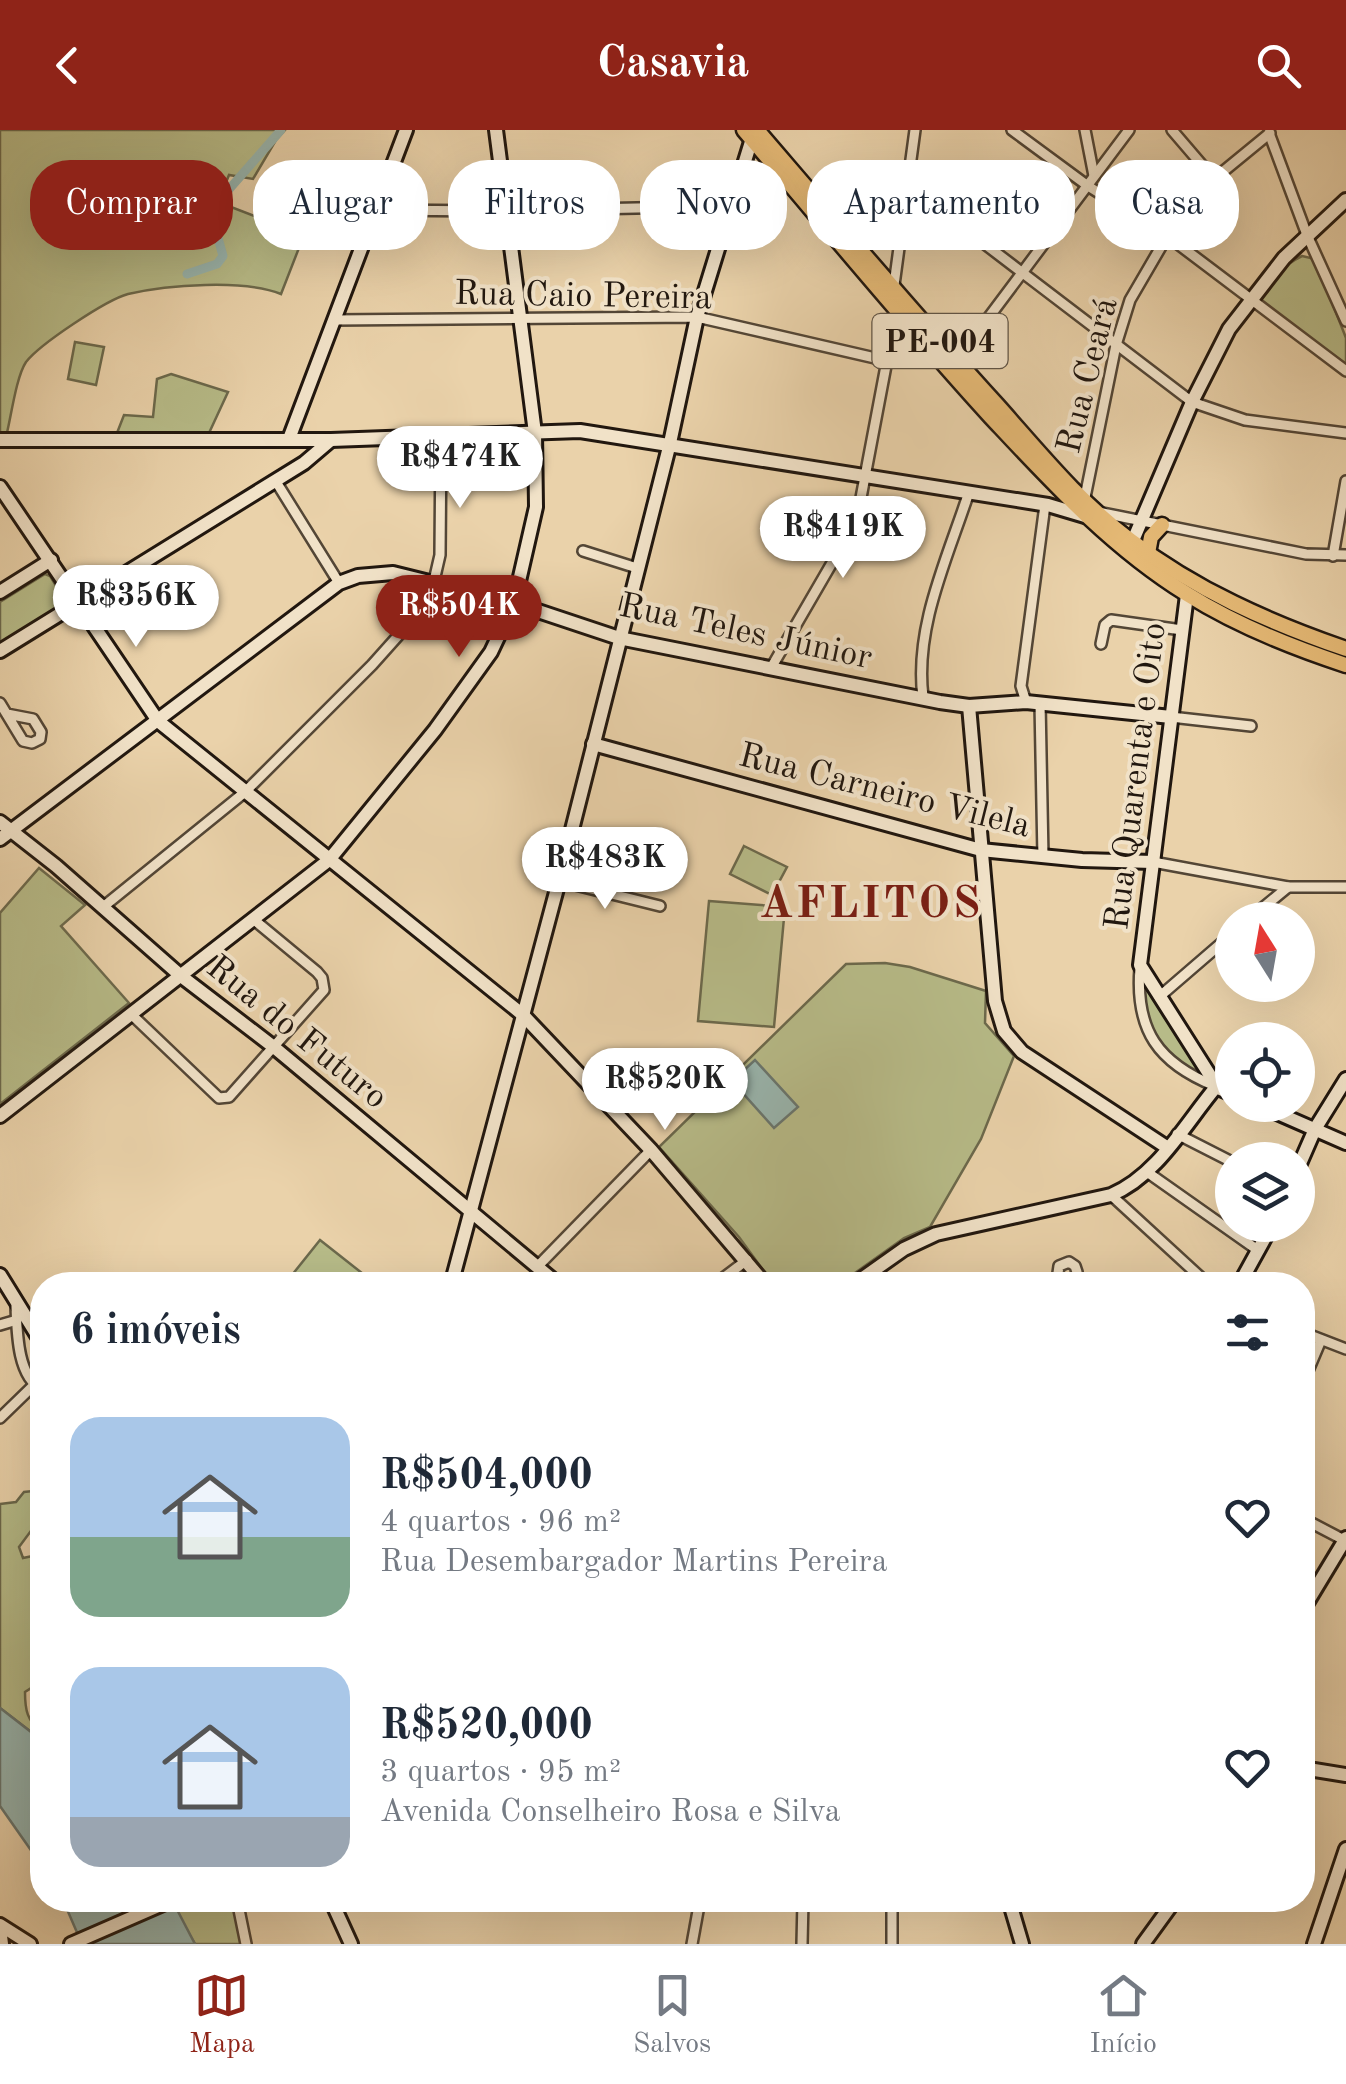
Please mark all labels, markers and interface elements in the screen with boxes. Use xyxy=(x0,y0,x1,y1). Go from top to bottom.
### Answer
icon: back xyxy=(40,38,95,93)
icon: search xyxy=(1251,38,1306,93)
text: Casavia xyxy=(597,42,749,87)
chip: Comprar xyxy=(30,160,233,250)
chip: Alugar xyxy=(253,160,428,250)
chip: Filtros xyxy=(448,160,620,250)
chip: Novo xyxy=(640,160,787,250)
chip: Apartamento xyxy=(807,160,1075,250)
chip: Casa xyxy=(1095,160,1239,250)
street label: Rua Caio Pereira xyxy=(454,277,712,316)
street label: Rua Ceará xyxy=(1052,294,1125,457)
road number: PE-004 xyxy=(872,314,1008,368)
pin: R$474K xyxy=(379,426,541,511)
text: R$474K xyxy=(399,442,521,474)
pin: R$419K xyxy=(762,496,924,581)
text: R$419K xyxy=(782,512,904,544)
pin: R$356K xyxy=(55,565,217,650)
pin: R$504K xyxy=(378,575,540,660)
text: R$356K xyxy=(75,581,197,613)
street label: Rua Teles Júnior xyxy=(616,589,875,676)
text: R$504K xyxy=(398,591,520,623)
street label: Rua Quarenta e Oito xyxy=(1100,621,1173,932)
street label: Rua Carneiro Vilela xyxy=(735,738,1034,845)
pin: R$483K xyxy=(524,827,686,912)
text: R$483K xyxy=(544,843,666,875)
district label: AFLITOS xyxy=(759,883,983,928)
north arrow xyxy=(1215,902,1315,1002)
map controls xyxy=(1215,902,1315,1242)
street label: Rua do Futuro xyxy=(199,950,393,1116)
button: locate xyxy=(1215,1022,1315,1122)
pin: R$520K xyxy=(584,1048,746,1133)
text: R$520K xyxy=(604,1064,726,1096)
button: layers xyxy=(1215,1142,1315,1242)
icon: filters xyxy=(1220,1305,1275,1360)
text: 6 imóveis xyxy=(70,1311,241,1353)
text: R$504,000 xyxy=(380,1456,593,1498)
icon: home xyxy=(150,1457,270,1577)
icon: heart xyxy=(1220,1490,1275,1545)
text: 4 quartos · 96 m² xyxy=(380,1507,621,1539)
text: Rua Desembargador Martins Pereira xyxy=(380,1547,887,1579)
text: R$520,000 xyxy=(380,1706,593,1748)
icon: home xyxy=(150,1707,270,1827)
icon: heart xyxy=(1220,1740,1275,1795)
text: 3 quartos · 95 m² xyxy=(380,1757,621,1789)
text: Avenida Conselheiro Rosa e Silva xyxy=(380,1797,840,1829)
tab: Mapa xyxy=(189,1968,255,2063)
tab: Salvos xyxy=(633,1968,711,2063)
tab: Início xyxy=(1089,1968,1157,2063)

